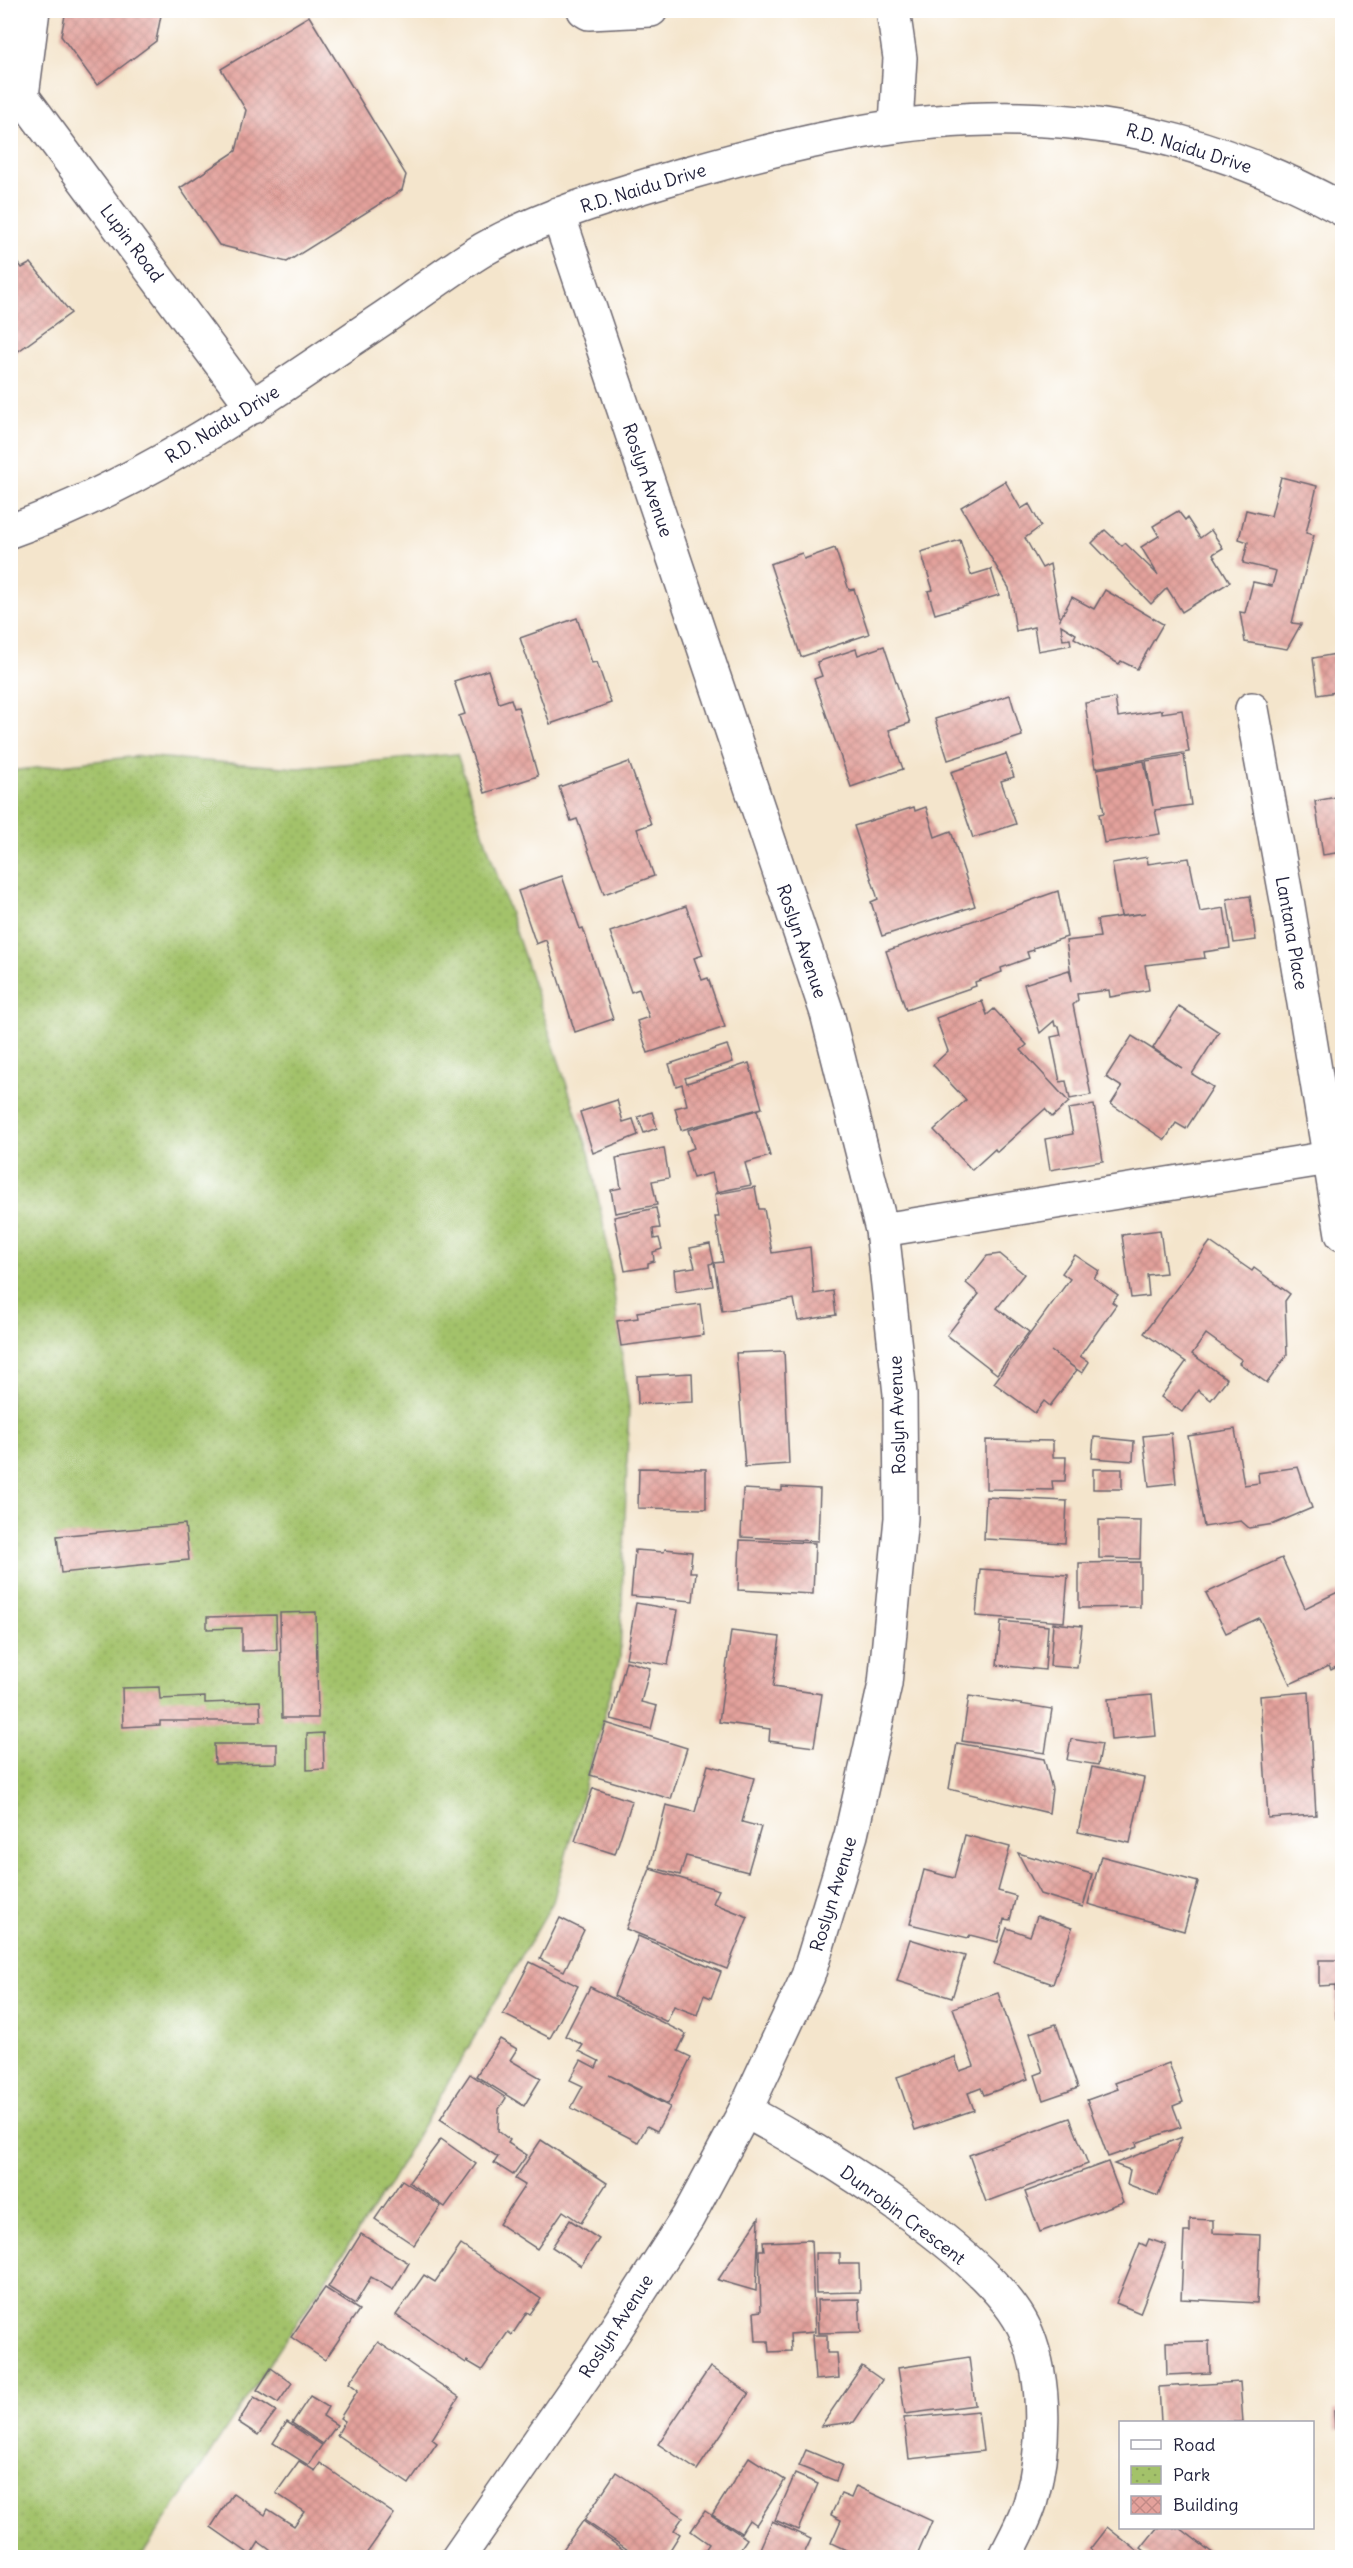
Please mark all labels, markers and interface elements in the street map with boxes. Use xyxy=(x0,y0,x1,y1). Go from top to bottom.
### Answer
street label: R.D. Naidu Drive xyxy=(1123,118,1255,178)
street label: R.D. Naidu Drive xyxy=(577,158,709,218)
street label: Lupin Road xyxy=(95,200,169,287)
street label: R.D. Naidu Drive xyxy=(161,380,283,468)
street label: Roslyn Avenue xyxy=(618,420,678,540)
street label: Lantana Place xyxy=(1271,874,1313,992)
street label: Roslyn Avenue xyxy=(772,881,832,1001)
street label: Roslyn Avenue xyxy=(883,1355,911,1475)
street label: Roslyn Avenue xyxy=(805,1834,861,1954)
street label: Dunrobin Crescent xyxy=(836,2160,970,2270)
street label: Roslyn Avenue xyxy=(574,2270,658,2382)
legend xyxy=(1119,2421,1314,2529)
text: Road xyxy=(1173,2433,1216,2456)
text: Park xyxy=(1173,2463,1210,2486)
text: Building xyxy=(1173,2493,1238,2516)

